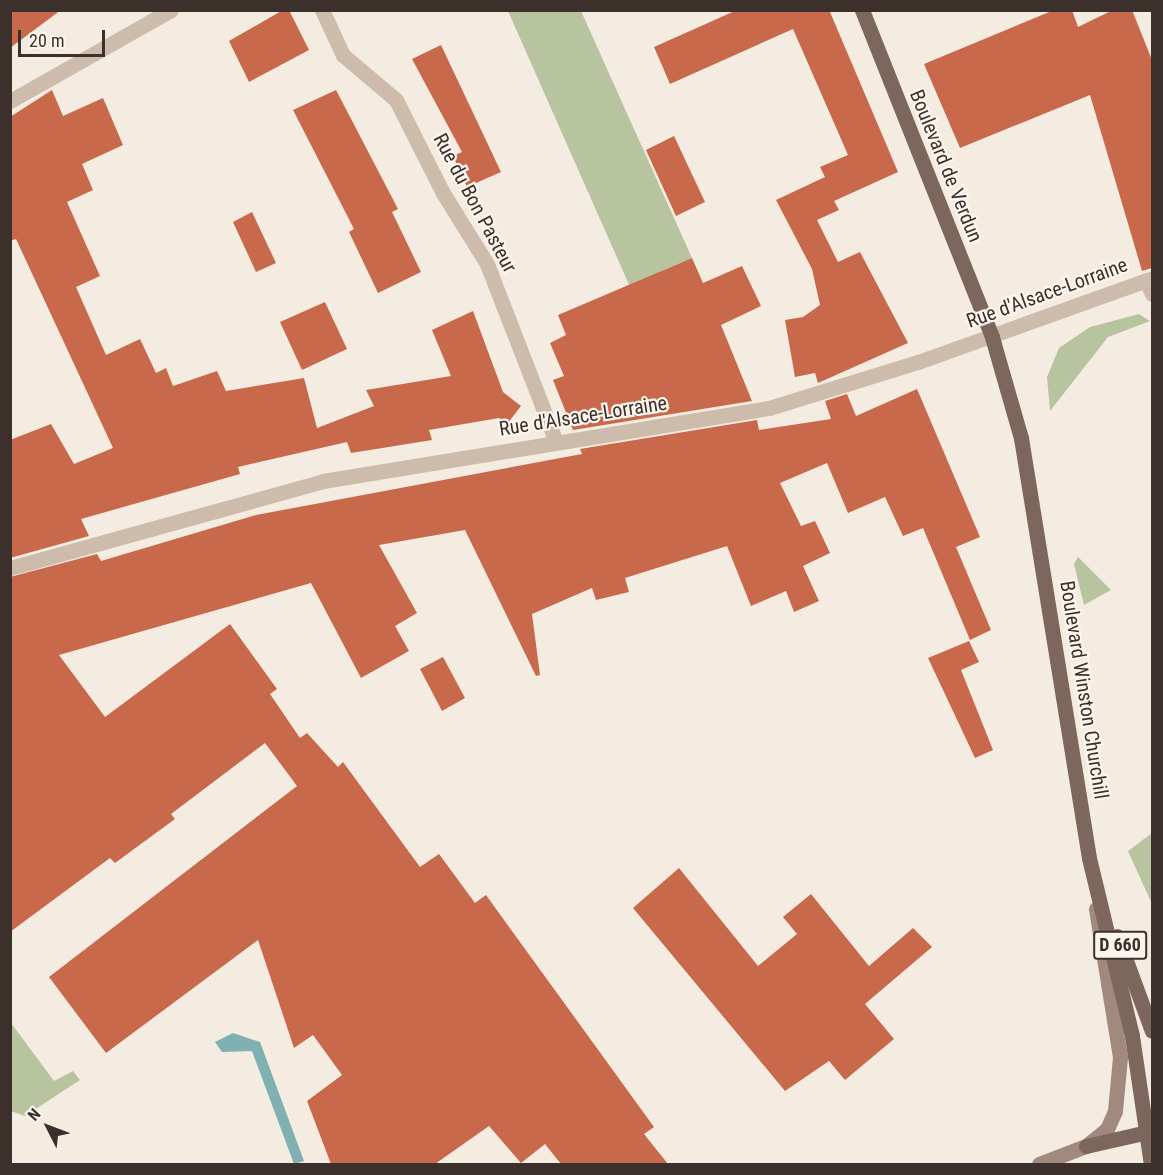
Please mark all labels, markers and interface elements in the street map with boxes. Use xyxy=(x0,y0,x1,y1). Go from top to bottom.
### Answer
scale bar xyxy=(21,18,108,56)
text: 20 m xyxy=(29,30,64,51)
street label: Boulevard de Verdun xyxy=(905,86,987,246)
street label: Rue du Bon Pasteur xyxy=(428,129,522,277)
street label: Rue d'Alsace-Lorraine xyxy=(963,253,1131,333)
street label: Rue d'Alsace-Lorraine xyxy=(497,391,669,441)
street label: Boulevard Winston Churchill xyxy=(1055,579,1113,801)
road number: D 660 xyxy=(1093,930,1147,960)
north arrow xyxy=(18,1097,78,1157)
text: N xyxy=(24,1105,45,1125)

